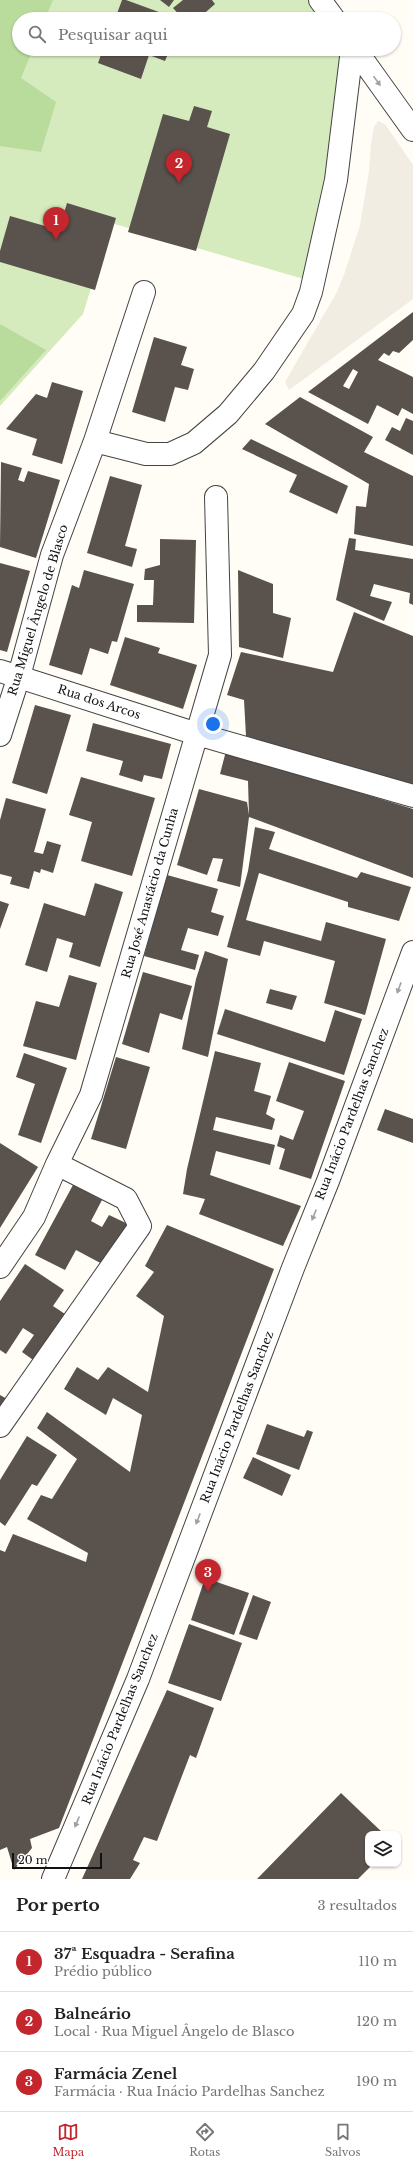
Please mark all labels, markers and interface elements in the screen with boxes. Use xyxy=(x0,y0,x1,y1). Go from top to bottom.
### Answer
search box xyxy=(12,12,401,56)
icon: search xyxy=(26,23,48,45)
text: Pesquisar aqui xyxy=(58,25,168,44)
one-way arrow xyxy=(373,75,382,86)
pin: 2 xyxy=(166,150,192,183)
pin: 1 xyxy=(43,207,69,240)
street label: Rua Miguel Ângelo de Blasco xyxy=(3,522,71,697)
street label: Rua dos Arcos xyxy=(56,681,143,722)
your location xyxy=(203,714,223,734)
street label: Rua José Anastácio da Cunha xyxy=(118,806,181,980)
one-way arrow xyxy=(396,983,402,995)
street label: Rua Inácio Pardelhas Sanchez xyxy=(312,1025,391,1202)
one-way arrow xyxy=(311,1209,317,1221)
street label: Rua Inácio Pardelhas Sanchez xyxy=(197,1328,276,1505)
one-way arrow xyxy=(195,1514,201,1526)
pin: 3 xyxy=(195,1559,221,1592)
street label: Rua Inácio Pardelhas Sanchez xyxy=(78,1631,161,1807)
one-way arrow xyxy=(74,1816,80,1828)
map controls xyxy=(365,1831,401,1867)
button: layers xyxy=(365,1831,401,1867)
scale bar xyxy=(12,1851,102,1870)
text: 20 m xyxy=(18,1853,48,1867)
text: Por perto xyxy=(16,1895,100,1916)
text: 3 resultados xyxy=(318,1897,397,1914)
text: 37ª Esquadra - Serafina xyxy=(54,1944,235,1963)
text: 1 xyxy=(26,1953,32,1970)
text: 110 m xyxy=(358,1953,397,1970)
text: Prédio público xyxy=(54,1963,152,1980)
text: Balneário xyxy=(54,2004,131,2023)
text: 2 xyxy=(25,2013,33,2030)
text: 120 m xyxy=(356,2013,397,2030)
text: Local · Rua Miguel Ângelo de Blasco xyxy=(54,2023,295,2040)
text: Farmácia Zenel xyxy=(54,2064,177,2083)
text: 3 xyxy=(25,2073,33,2090)
text: 190 m xyxy=(356,2073,397,2090)
text: Farmácia · Rua Inácio Pardelhas Sanchez xyxy=(54,2083,325,2100)
tab: Mapa xyxy=(52,2121,84,2159)
tab: Rotas xyxy=(189,2121,220,2159)
tab: Salvos xyxy=(325,2121,360,2159)

